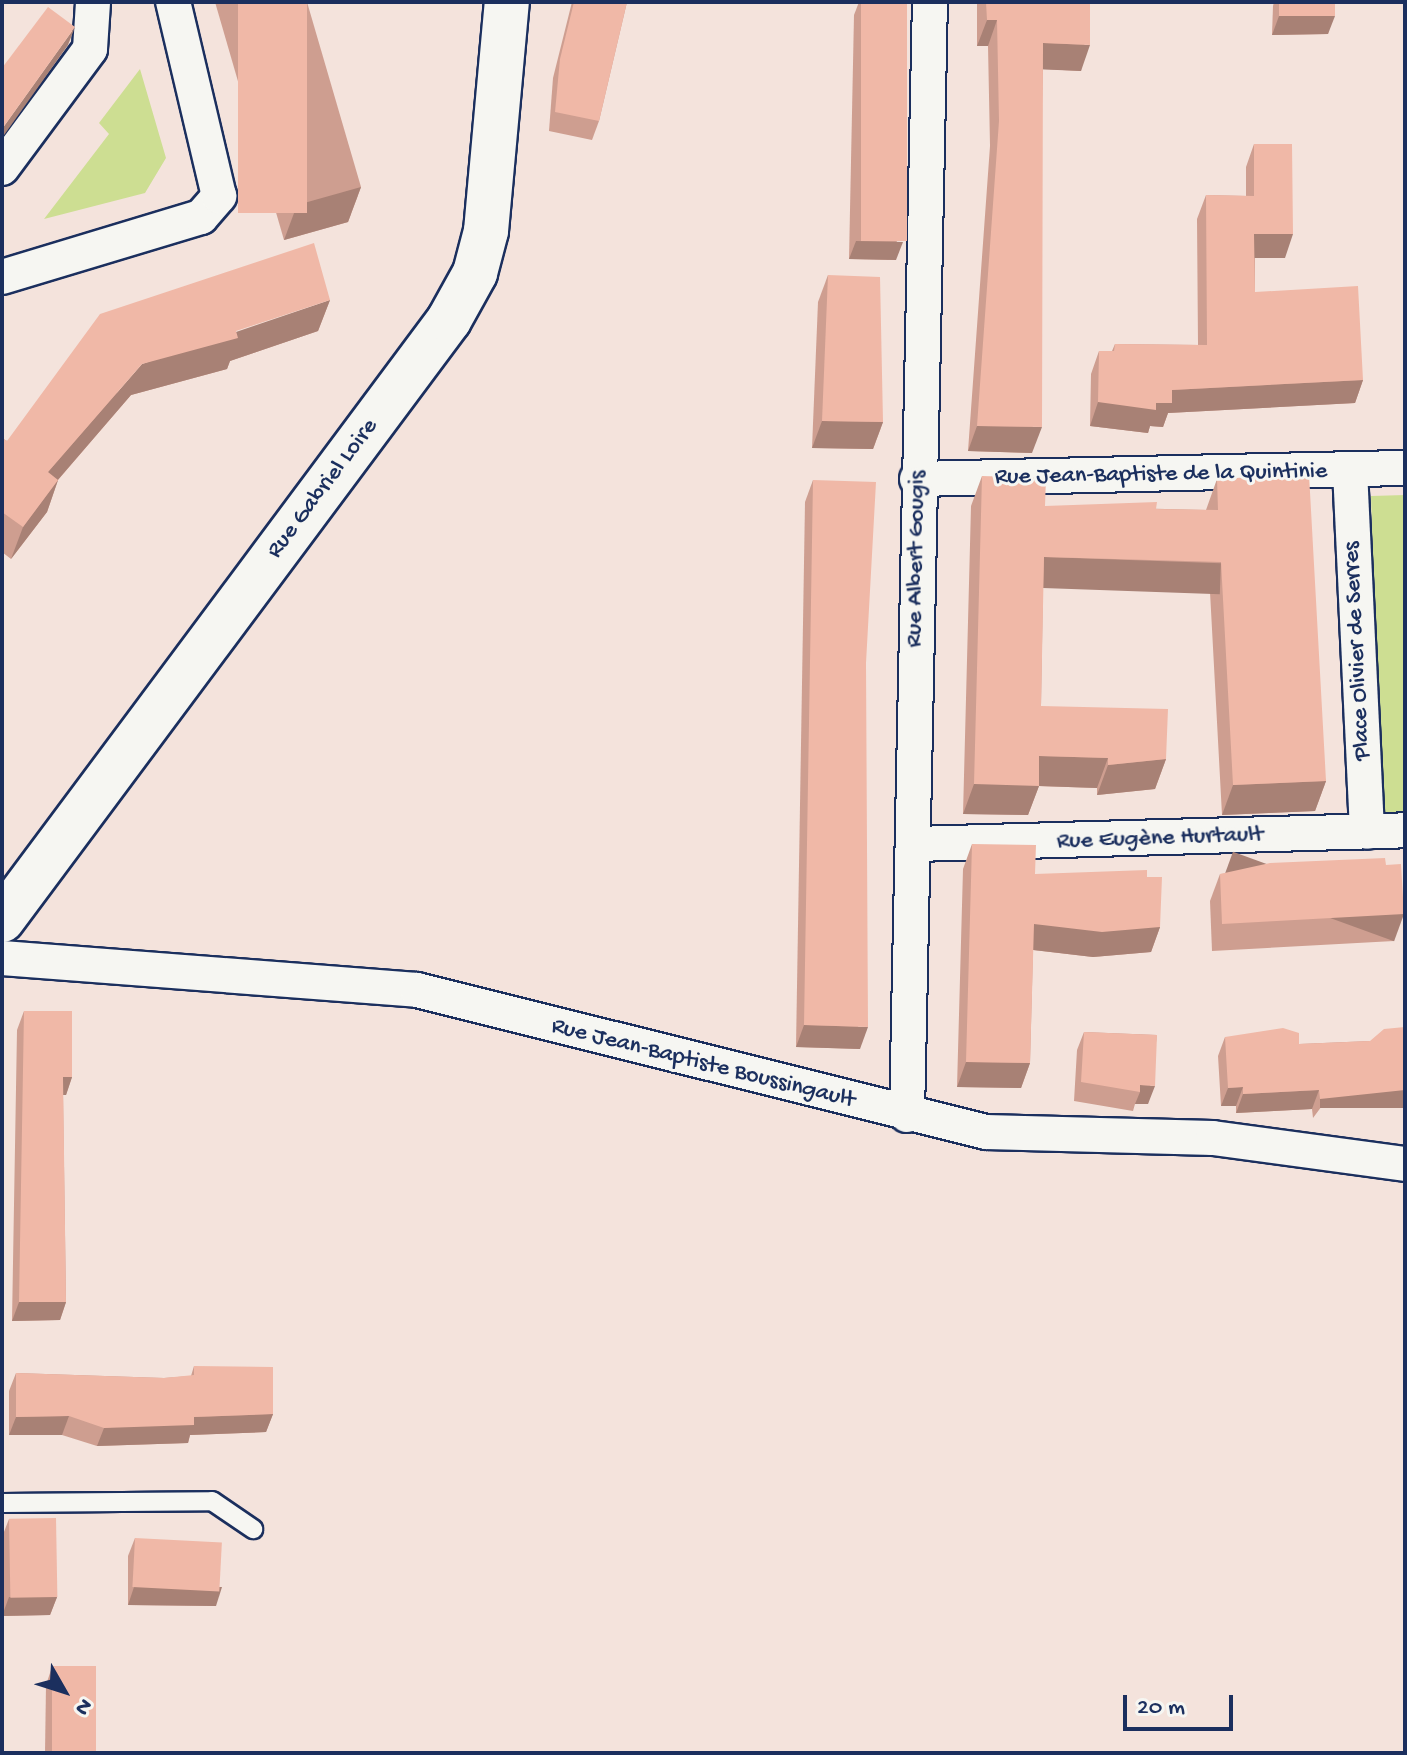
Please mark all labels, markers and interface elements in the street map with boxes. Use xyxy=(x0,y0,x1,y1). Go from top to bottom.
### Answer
street label: Rue Gabriel Loire xyxy=(261,413,385,565)
street label: Rue Jean-Baptiste de la Quintinie xyxy=(994,458,1328,492)
street label: Rue Albert Gougis xyxy=(901,470,933,648)
street label: Place Olivier de Serres xyxy=(1338,541,1378,761)
street label: Rue Eugène Hurtault xyxy=(1056,821,1264,857)
street label: Rue Jean-Baptiste Boussingault xyxy=(548,1012,858,1116)
north arrow xyxy=(24,1651,104,1731)
scale bar xyxy=(1127,1679,1237,1729)
text: N xyxy=(68,1692,97,1720)
text: 20 m xyxy=(1137,1694,1185,1723)

